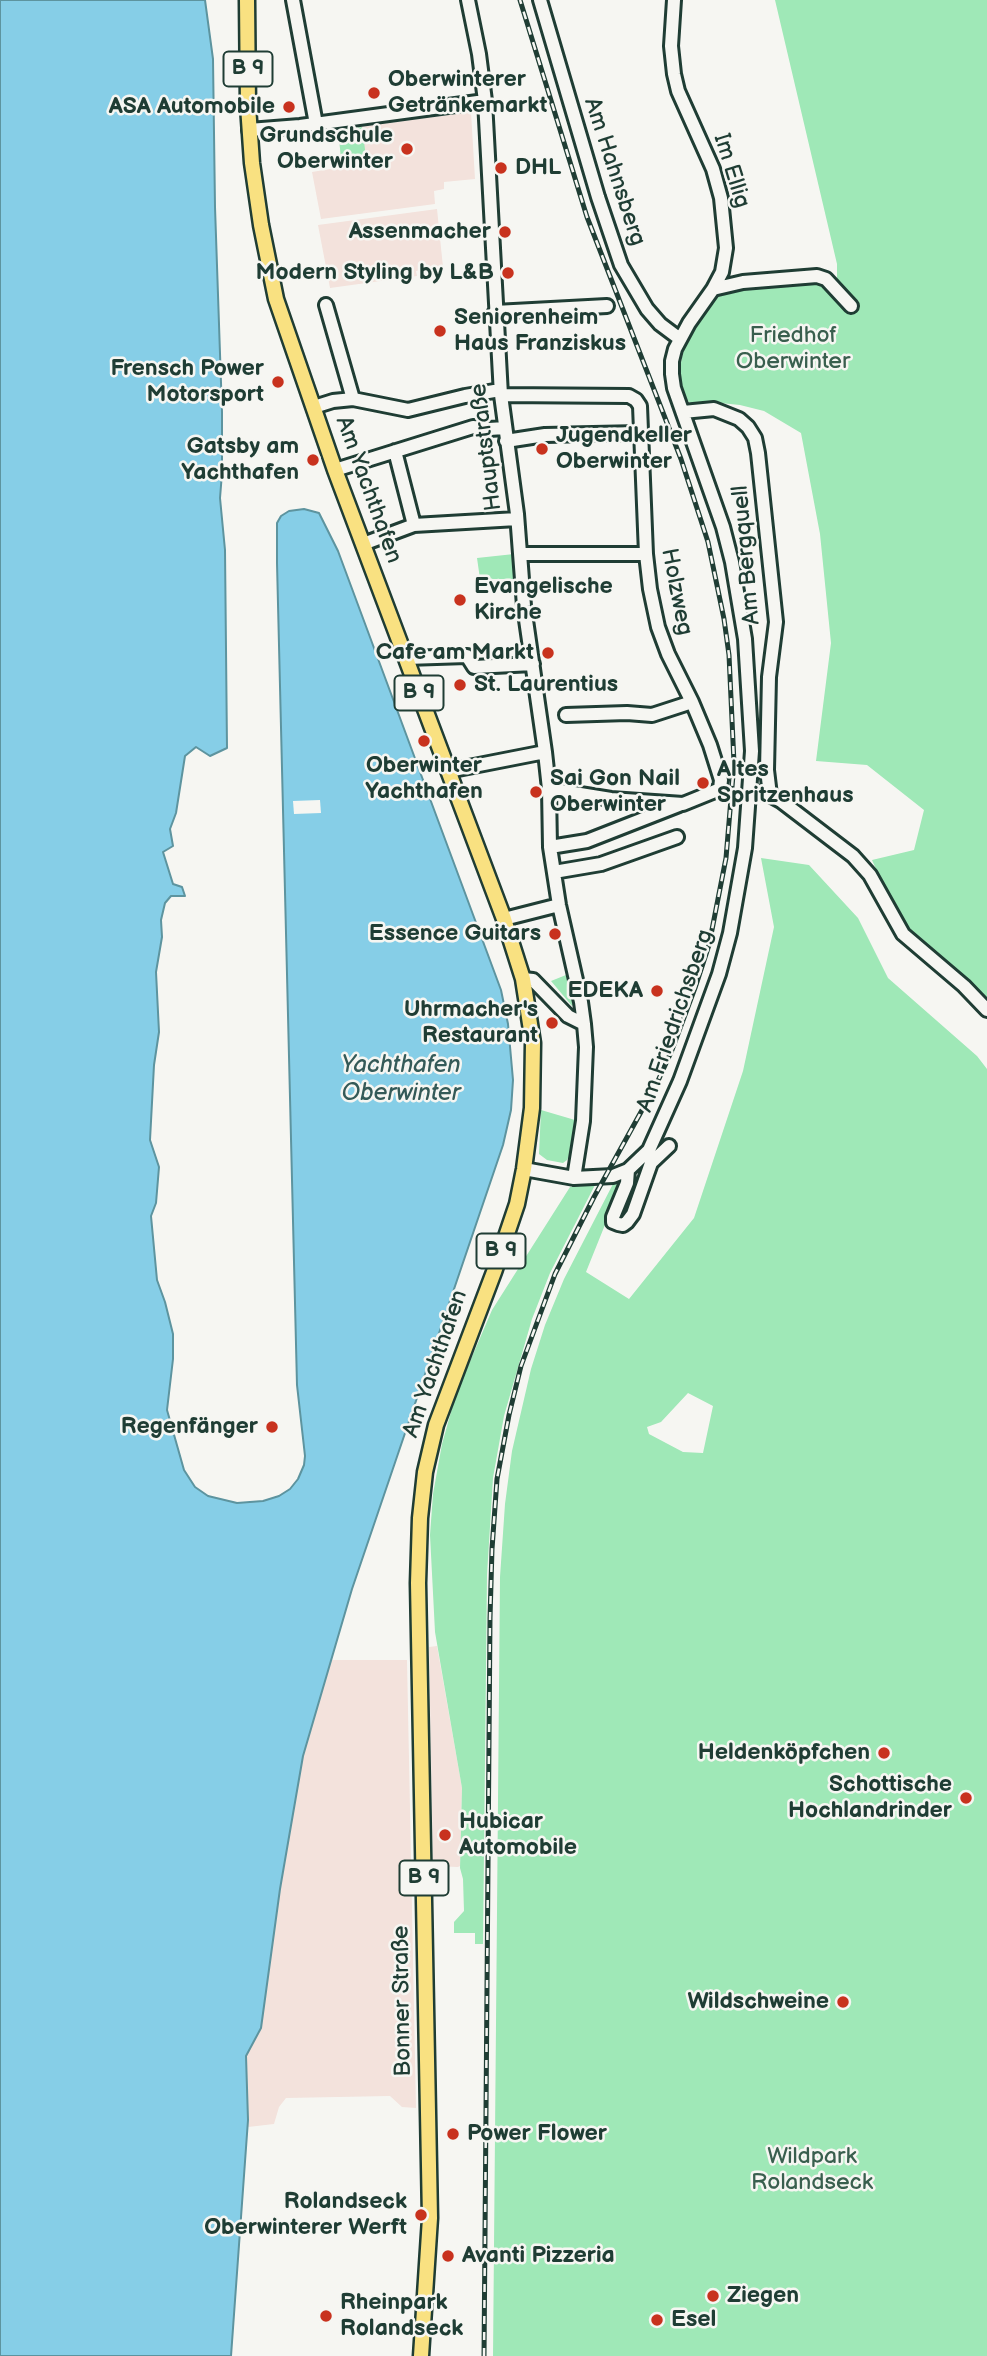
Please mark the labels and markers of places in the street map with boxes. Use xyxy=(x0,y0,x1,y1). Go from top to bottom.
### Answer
place label: Oberwinterer Getränkemarkt xyxy=(388,66,547,120)
marker: Oberwinterer Getränkemarkt xyxy=(366,85,382,101)
place label: ASA Automobile xyxy=(109,93,275,121)
marker: ASA Automobile xyxy=(281,99,297,115)
place label: Grundschule Oberwinter xyxy=(259,122,393,176)
marker: Grundschule Oberwinter xyxy=(399,141,415,157)
place label: DHL xyxy=(515,154,561,182)
marker: DHL xyxy=(493,160,509,176)
place label: Assenmacher xyxy=(349,218,491,246)
marker: Assenmacher xyxy=(497,224,513,240)
place label: Modern Styling by L&B xyxy=(256,259,494,287)
marker: Modern Styling by L&B xyxy=(500,265,516,281)
place label: Seniorenheim Haus Franziskus xyxy=(454,304,626,358)
marker: Seniorenheim Haus Franziskus xyxy=(432,323,448,339)
place label: Frensch Power Motorsport xyxy=(110,355,264,409)
marker: Frensch Power Motorsport xyxy=(270,374,286,390)
place label: Jugendkeller Oberwinter xyxy=(556,422,692,476)
place label: Gatsby am Yachthafen xyxy=(181,433,299,487)
marker: Jugendkeller Oberwinter xyxy=(534,441,550,457)
marker: Gatsby am Yachthafen xyxy=(305,452,321,468)
place label: Evangelische Kirche xyxy=(474,573,613,627)
marker: Evangelische Kirche xyxy=(452,592,468,608)
place label: Cafe am Markt xyxy=(376,639,534,667)
marker: Cafe am Markt xyxy=(540,645,556,661)
place label: St. Laurentius xyxy=(474,671,618,699)
marker: St. Laurentius xyxy=(452,677,468,693)
marker: Oberwinter Yachthafen xyxy=(416,733,432,749)
place label: Oberwinter Yachthafen xyxy=(365,752,483,806)
place label: Altes Spritzenhaus xyxy=(717,756,853,810)
place label: Sai Gon Nail Oberwinter xyxy=(550,765,680,819)
marker: Altes Spritzenhaus xyxy=(695,775,711,791)
marker: Sai Gon Nail Oberwinter xyxy=(528,784,544,800)
place label: Essence Guitars xyxy=(369,920,541,948)
marker: Essence Guitars xyxy=(547,926,563,942)
place label: EDEKA xyxy=(567,977,643,1005)
marker: EDEKA xyxy=(649,983,665,999)
place label: Uhrmacher's Restaurant xyxy=(404,996,538,1050)
marker: Uhrmacher's Restaurant xyxy=(544,1015,560,1031)
place label: Regenfänger xyxy=(121,1413,258,1441)
marker: Regenfänger xyxy=(264,1419,280,1435)
place label: Heldenköpfchen xyxy=(698,1739,870,1767)
marker: Heldenköpfchen xyxy=(876,1745,892,1761)
place label: Schottische Hochlandrinder xyxy=(788,1771,952,1825)
marker: Schottische Hochlandrinder xyxy=(958,1790,974,1806)
place label: Hubicar Automobile xyxy=(459,1808,577,1862)
marker: Hubicar Automobile xyxy=(437,1827,453,1843)
place label: Wildschweine xyxy=(688,1988,829,2016)
marker: Wildschweine xyxy=(835,1994,851,2010)
place label: Power Flower xyxy=(467,2120,607,2148)
marker: Power Flower xyxy=(445,2126,461,2142)
place label: Rolandseck Oberwinterer Werft xyxy=(204,2188,407,2242)
marker: Rolandseck Oberwinterer Werft xyxy=(413,2207,429,2223)
place label: Avanti Pizzeria xyxy=(462,2242,615,2270)
marker: Avanti Pizzeria xyxy=(440,2248,456,2264)
place label: Ziegen xyxy=(727,2282,799,2310)
marker: Ziegen xyxy=(705,2288,721,2304)
place label: Rheinpark Rolandseck xyxy=(340,2289,463,2343)
place label: Esel xyxy=(671,2306,716,2334)
marker: Rheinpark Rolandseck xyxy=(318,2308,334,2324)
marker: Esel xyxy=(649,2312,665,2328)

